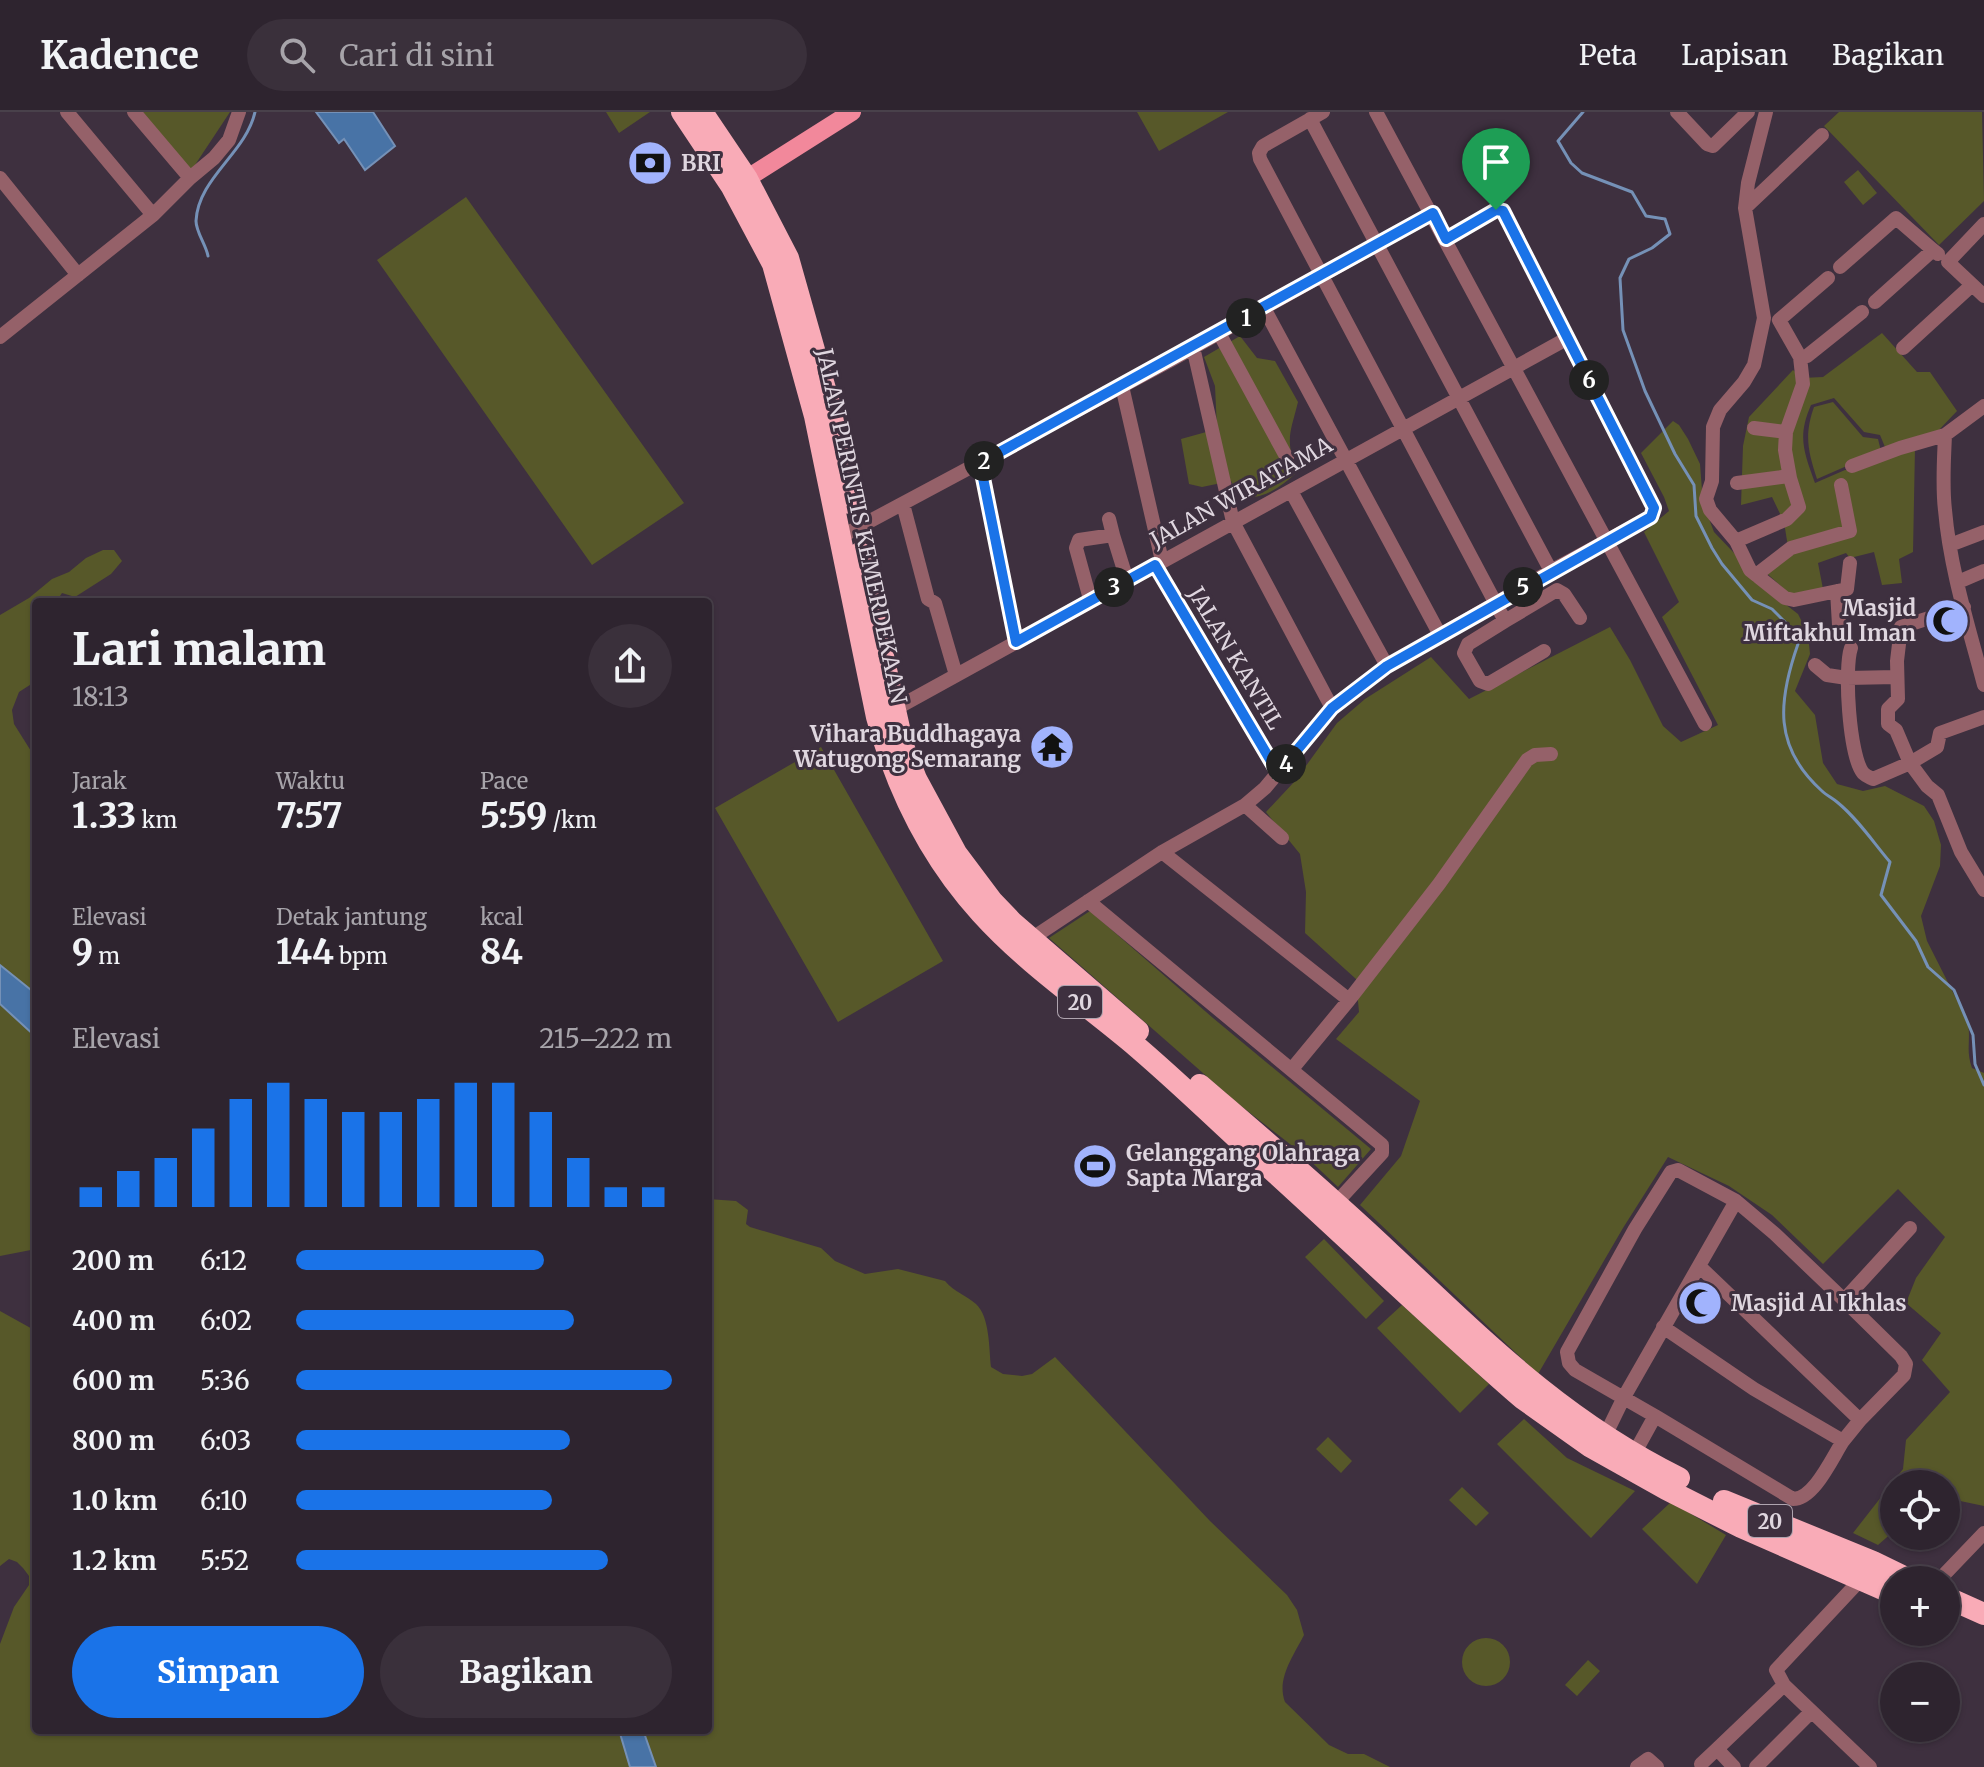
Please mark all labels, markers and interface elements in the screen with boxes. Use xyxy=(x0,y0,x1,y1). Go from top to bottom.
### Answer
search box xyxy=(247,19,807,91)
text: Kadence xyxy=(40,32,199,79)
icon: search xyxy=(275,33,319,77)
text: Cari di sini xyxy=(339,36,494,74)
text: Peta xyxy=(1579,37,1637,73)
text: Lapisan xyxy=(1681,37,1788,73)
text: Bagikan xyxy=(1832,37,1944,73)
pin xyxy=(1462,128,1530,210)
bank icon: BRI xyxy=(626,139,674,187)
icon: arrive xyxy=(1474,140,1518,184)
place label: BRI xyxy=(681,149,721,177)
pin: 1 xyxy=(1226,298,1266,338)
text: 1 xyxy=(1241,304,1251,332)
street label: JALAN PERINTIS KEMERDEKAAN xyxy=(810,345,913,706)
pin: 6 xyxy=(1569,360,1609,400)
text: 6 xyxy=(1582,366,1596,394)
street label: JALAN WIRATAMA xyxy=(1144,430,1337,554)
pin: 2 xyxy=(964,441,1004,481)
text: 2 xyxy=(978,447,990,475)
pin: 3 xyxy=(1094,567,1134,607)
pin: 5 xyxy=(1503,567,1543,607)
text: 3 xyxy=(1108,573,1120,601)
text: 5 xyxy=(1517,573,1529,601)
street label: JALAN KANTIL xyxy=(1182,580,1290,735)
place label: Masjid Miftakhul Iman xyxy=(1744,594,1916,647)
mosque icon: Masjid Miftakhul Iman xyxy=(1923,597,1971,645)
text: Lari malam xyxy=(72,622,326,677)
button: share xyxy=(588,624,672,708)
text: 18:13 xyxy=(72,680,129,713)
place label: Vihara Buddhagaya Watugong Semarang xyxy=(793,720,1021,773)
temple icon: Vihara Buddhagaya Watugong Semarang xyxy=(1028,723,1076,771)
pin: 4 xyxy=(1266,744,1306,784)
text: 4 xyxy=(1279,750,1293,778)
text: Jarak xyxy=(72,767,127,795)
text: Waktu xyxy=(276,767,345,795)
text: Pace xyxy=(480,767,528,795)
text: 1.33 xyxy=(72,795,136,837)
text: 7:57 xyxy=(276,795,343,837)
text: 5:59 xyxy=(480,795,547,837)
text: km xyxy=(136,806,177,834)
text: /km xyxy=(547,806,597,834)
text: Elevasi xyxy=(72,903,147,931)
text: Detak jantung xyxy=(276,903,427,931)
text: kcal xyxy=(480,903,523,931)
text: 9 xyxy=(72,931,93,973)
text: 144 xyxy=(276,931,334,973)
text: 84 xyxy=(480,931,523,973)
text: m xyxy=(93,942,120,970)
text: bpm xyxy=(334,942,388,970)
road number: 20 xyxy=(1058,986,1102,1018)
text: Elevasi xyxy=(72,1022,160,1055)
text: 215–222 m xyxy=(539,1022,672,1055)
place label: Gelanggang Olahraga Sapta Marga xyxy=(1126,1139,1360,1192)
sports icon: Gelanggang Olahraga Sapta Marga xyxy=(1071,1142,1119,1190)
text: 200 m xyxy=(72,1244,154,1277)
text: 6:12 xyxy=(200,1244,247,1277)
mosque icon: Masjid Al Ikhlas xyxy=(1676,1279,1724,1327)
place label: Masjid Al Ikhlas xyxy=(1731,1289,1907,1317)
text: 400 m xyxy=(72,1304,155,1337)
text: 6:02 xyxy=(200,1304,252,1337)
text: 600 m xyxy=(72,1364,155,1397)
text: 5:36 xyxy=(200,1364,250,1397)
text: 800 m xyxy=(72,1424,155,1457)
text: 6:03 xyxy=(200,1424,251,1457)
map controls xyxy=(1880,1470,1960,1742)
button: locate xyxy=(1880,1470,1960,1550)
text: 1.0 km xyxy=(72,1484,157,1517)
text: 6:10 xyxy=(200,1484,248,1517)
road number: 20 xyxy=(1748,1505,1792,1537)
text: 1.2 km xyxy=(72,1544,157,1577)
text: 5:52 xyxy=(200,1544,249,1577)
button: + xyxy=(1880,1566,1960,1646)
button: Simpan xyxy=(72,1626,364,1718)
button: Bagikan xyxy=(380,1626,672,1718)
button: − xyxy=(1880,1662,1960,1742)

